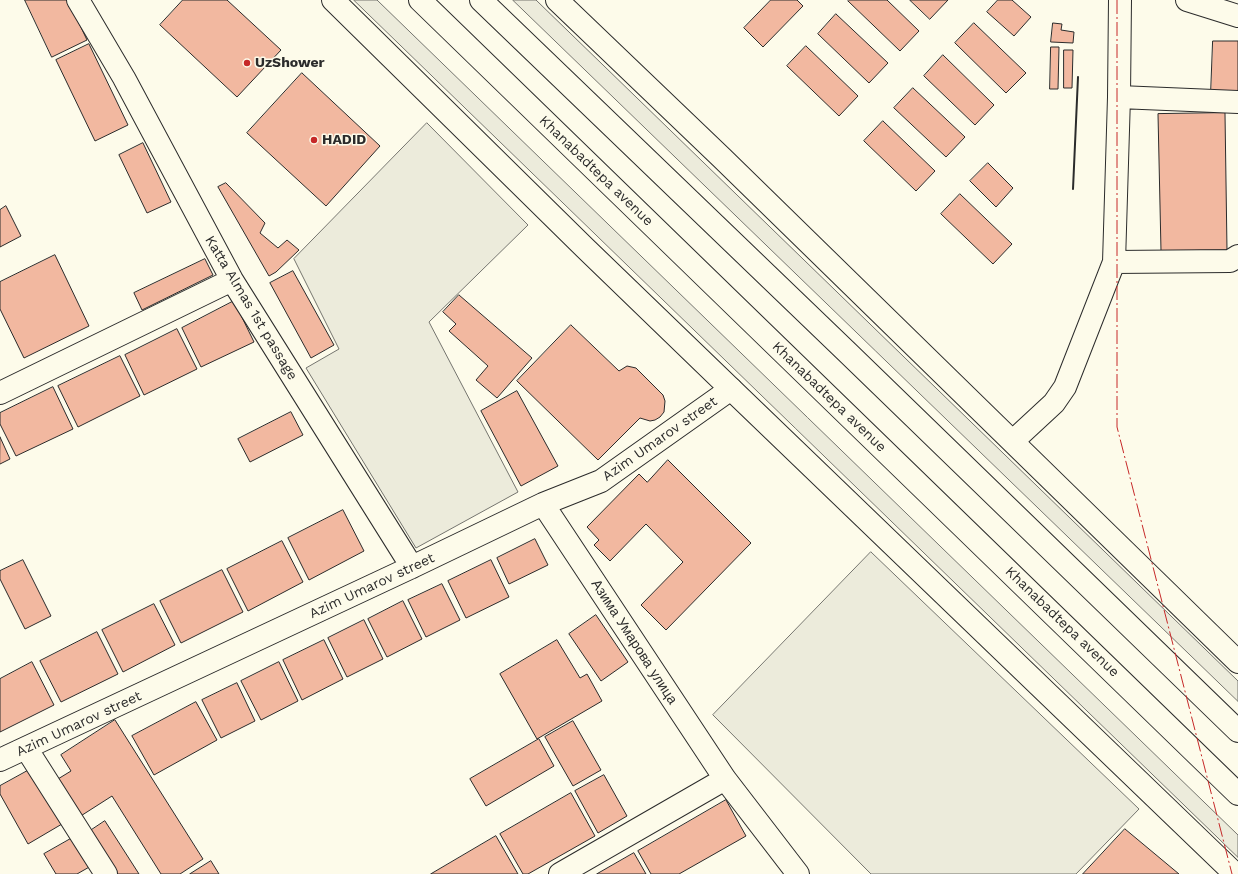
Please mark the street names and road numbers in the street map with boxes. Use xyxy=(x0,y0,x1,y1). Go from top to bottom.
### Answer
street label: Khanabadtepa avenue xyxy=(536,112,656,230)
street label: Katta Almas 1st passage xyxy=(201,233,301,383)
street label: Khanabadtepa avenue xyxy=(769,338,889,456)
street label: Azim Umarov street xyxy=(599,393,721,485)
street label: Azim Umarov street xyxy=(307,550,437,622)
street label: Khanabadtepa avenue xyxy=(1002,563,1122,681)
street label: Азима Умарова улица xyxy=(587,576,681,708)
street label: Azim Umarov street xyxy=(14,688,144,760)

